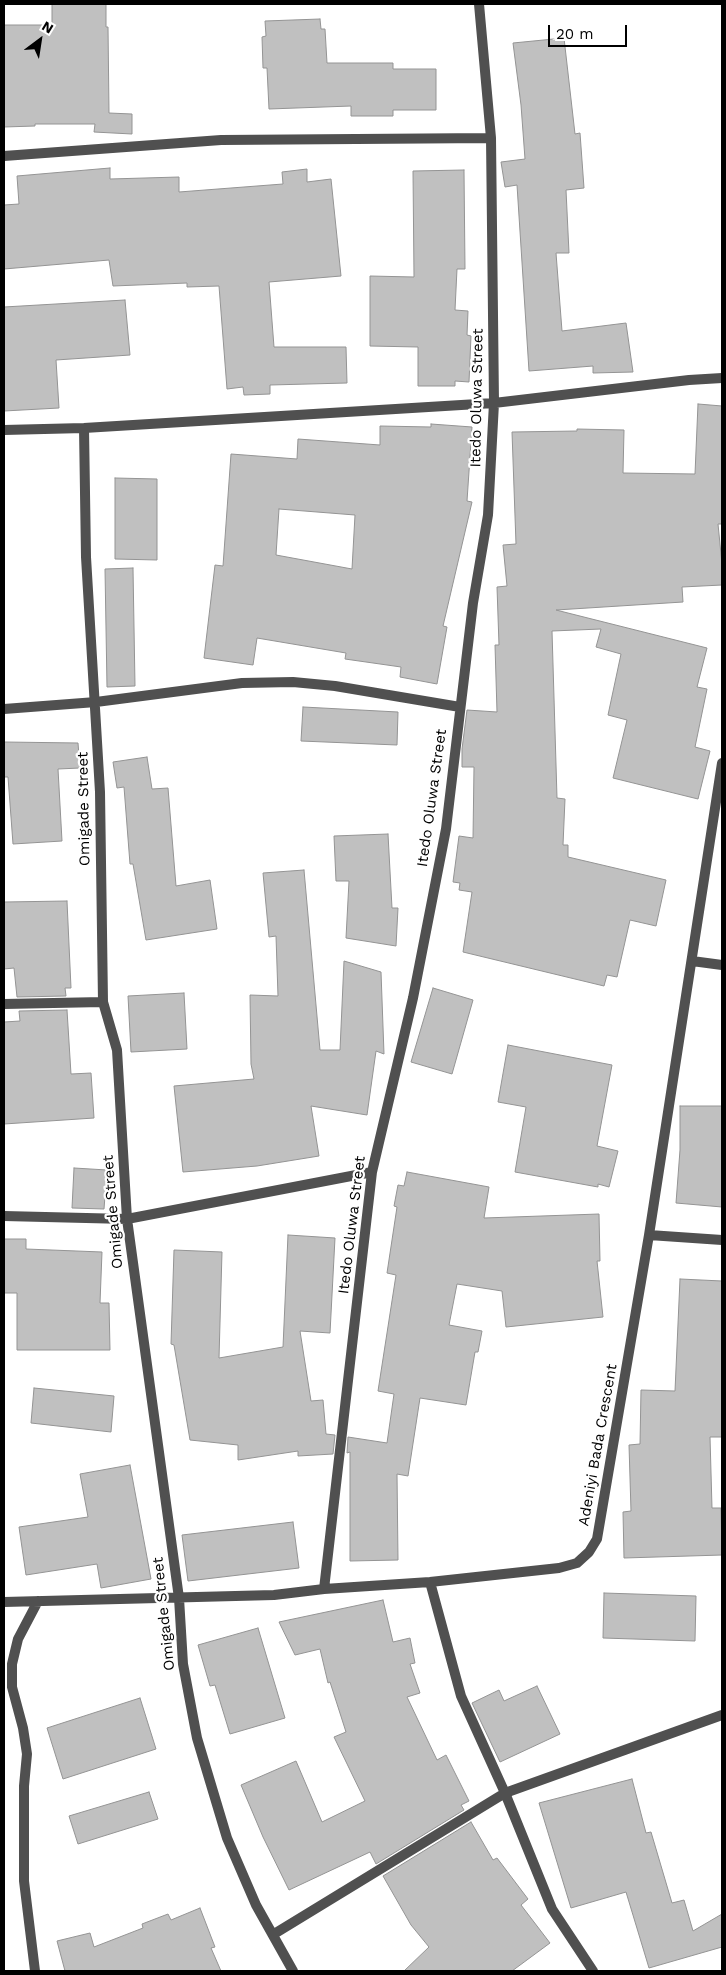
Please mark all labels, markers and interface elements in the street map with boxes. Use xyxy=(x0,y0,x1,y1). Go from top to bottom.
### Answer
north arrow xyxy=(15,15,65,65)
scale bar xyxy=(551,15,630,47)
text: N xyxy=(39,18,56,37)
text: 20 m xyxy=(556,25,594,43)
street label: Itedo Oluwa Street xyxy=(467,328,487,468)
street label: Itedo Oluwa Street xyxy=(413,728,451,868)
street label: Omigade Street xyxy=(74,752,94,866)
street label: Omigade Street xyxy=(99,1154,127,1270)
street label: Itedo Oluwa Street xyxy=(335,1155,369,1295)
street label: Adeniyi Bada Crescent xyxy=(575,1362,621,1528)
street label: Omigade Street xyxy=(149,1556,179,1672)

